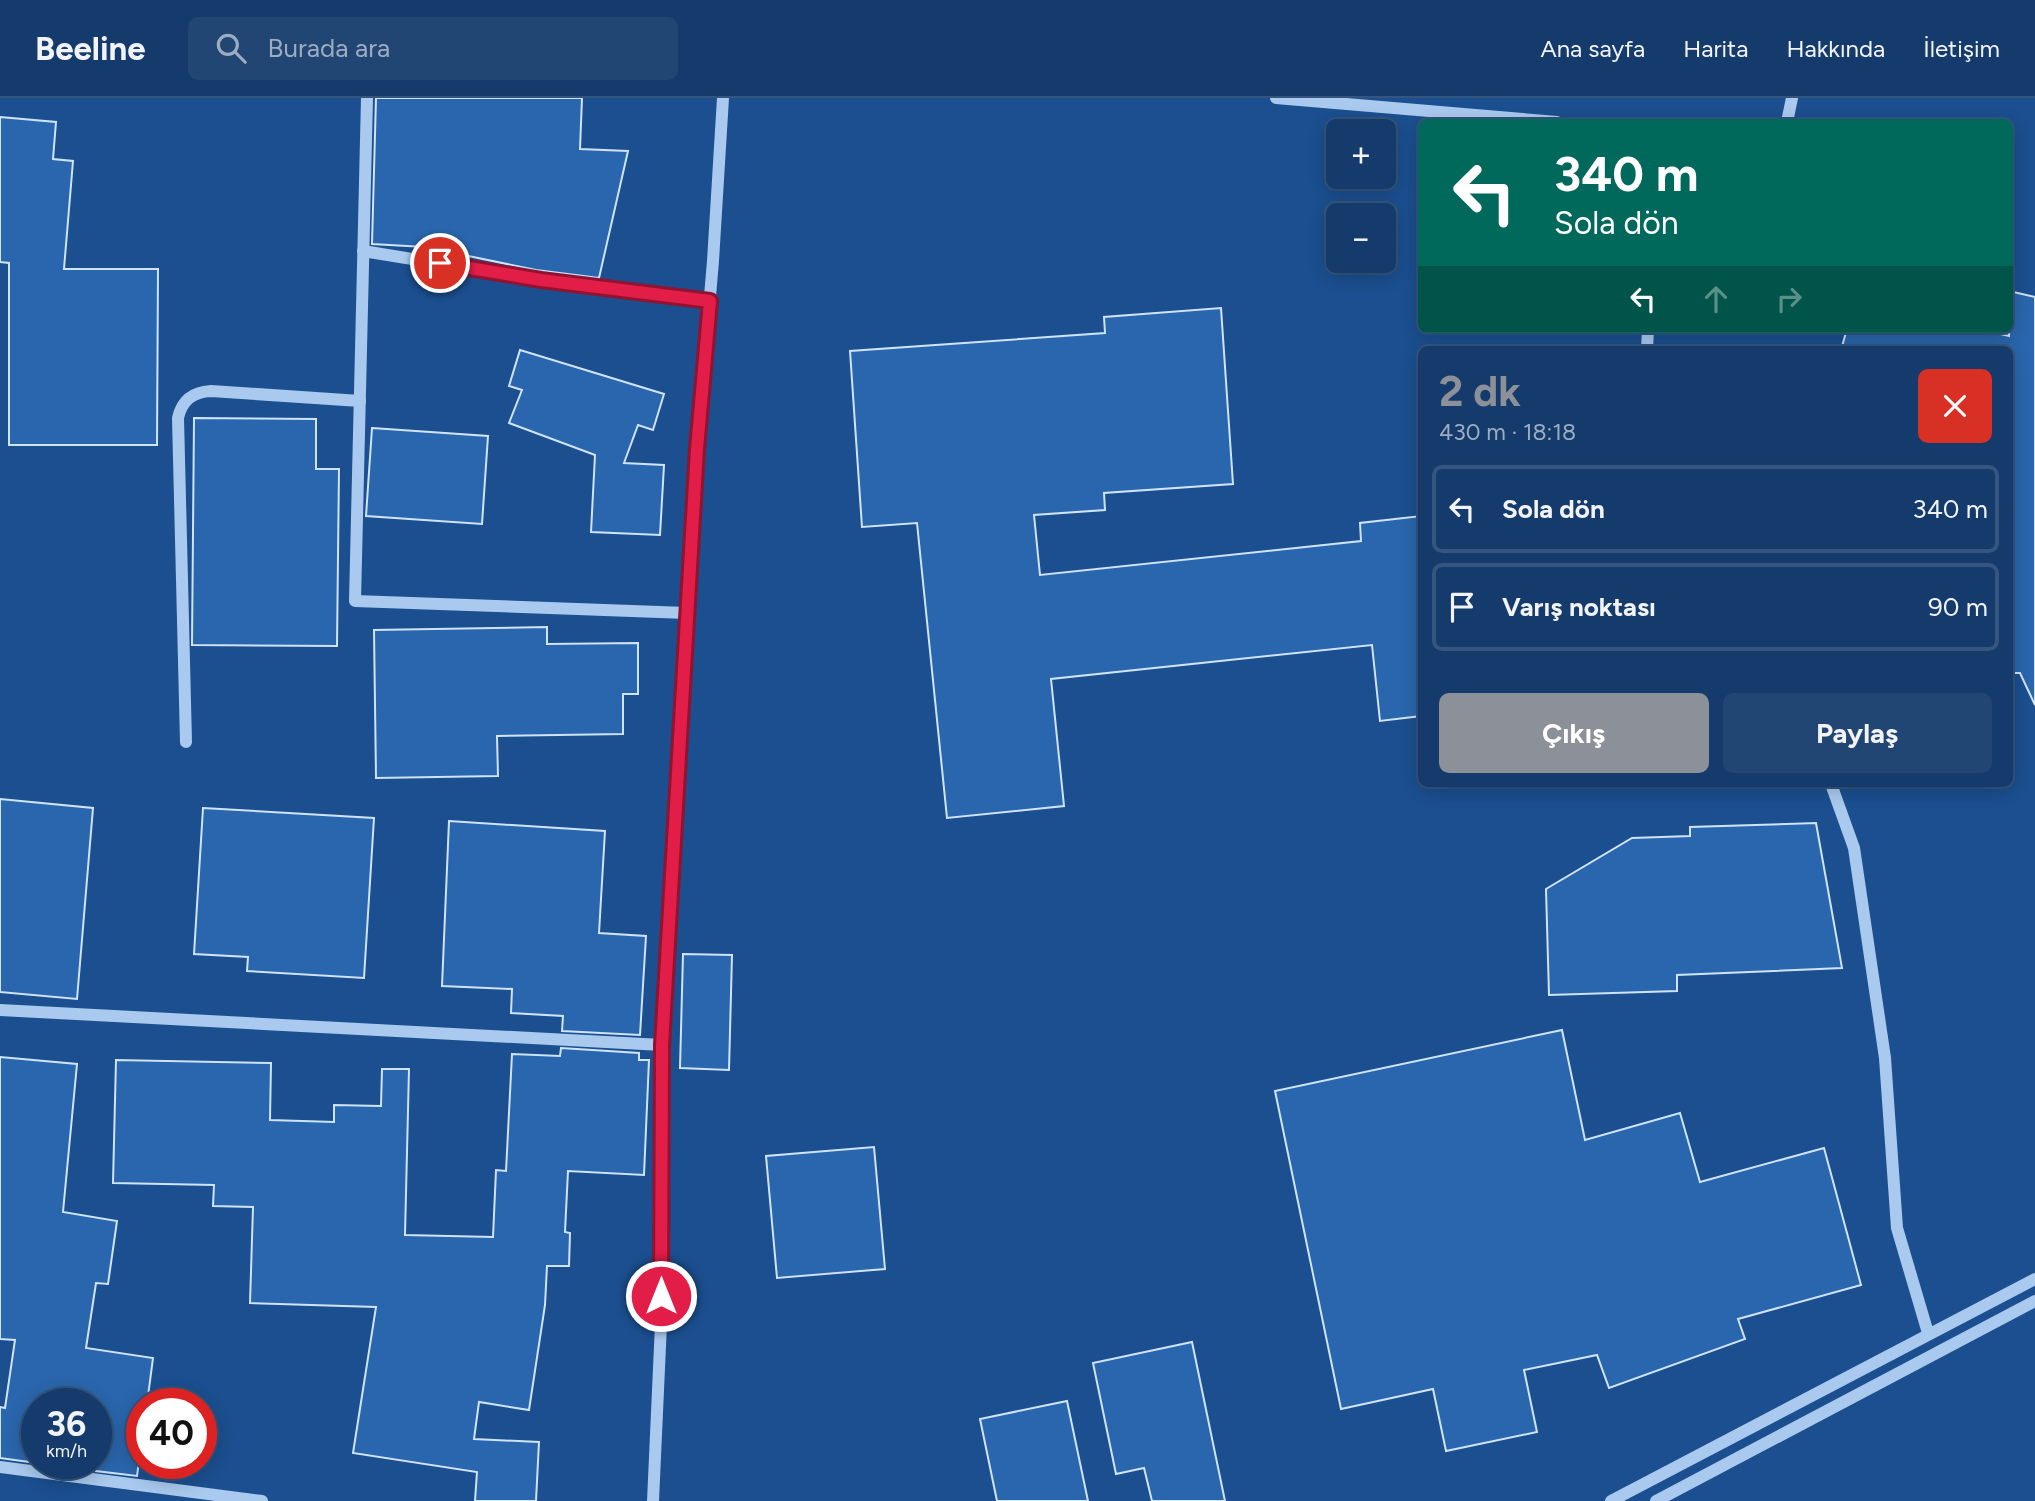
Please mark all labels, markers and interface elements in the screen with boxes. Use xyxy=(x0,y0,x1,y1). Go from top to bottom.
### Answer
search box xyxy=(188,17,678,80)
text: Beeline xyxy=(35,29,146,68)
icon: search xyxy=(212,29,250,67)
text: Burada ara xyxy=(268,32,390,64)
text: Ana sayfa xyxy=(1540,34,1645,63)
text: Harita xyxy=(1683,34,1748,63)
text: Hakkında xyxy=(1786,34,1885,63)
text: İletişim xyxy=(1923,34,2000,63)
map controls xyxy=(1326,119,1396,273)
button: + xyxy=(1326,119,1396,189)
text: 340 m xyxy=(1554,144,1698,203)
icon: left xyxy=(1439,147,1530,238)
button: − xyxy=(1326,203,1396,273)
text: Sola dön xyxy=(1554,204,1679,242)
pin xyxy=(410,233,470,293)
icon: arrive xyxy=(421,244,459,282)
icon: left xyxy=(1624,280,1662,318)
icon: ahead xyxy=(1697,280,1735,318)
icon: right xyxy=(1770,280,1808,318)
text: 2 dk xyxy=(1439,366,1521,417)
button: close xyxy=(1918,369,1992,443)
text: 430 m · 18:18 xyxy=(1439,418,1576,446)
icon: left xyxy=(1443,490,1481,528)
text: Sola dön xyxy=(1502,493,1605,525)
text: 340 m xyxy=(1912,493,1988,525)
icon: arrive xyxy=(1443,588,1481,626)
text: Varış noktası xyxy=(1502,591,1656,623)
text: 90 m xyxy=(1928,591,1988,623)
button: Çıkış xyxy=(1439,693,1709,773)
button: Paylaş xyxy=(1723,693,1992,773)
position arrow xyxy=(624,1259,698,1333)
speed limit sign: 40 xyxy=(126,1388,217,1479)
text: 36 xyxy=(47,1403,86,1445)
text: km/h xyxy=(46,1440,87,1462)

